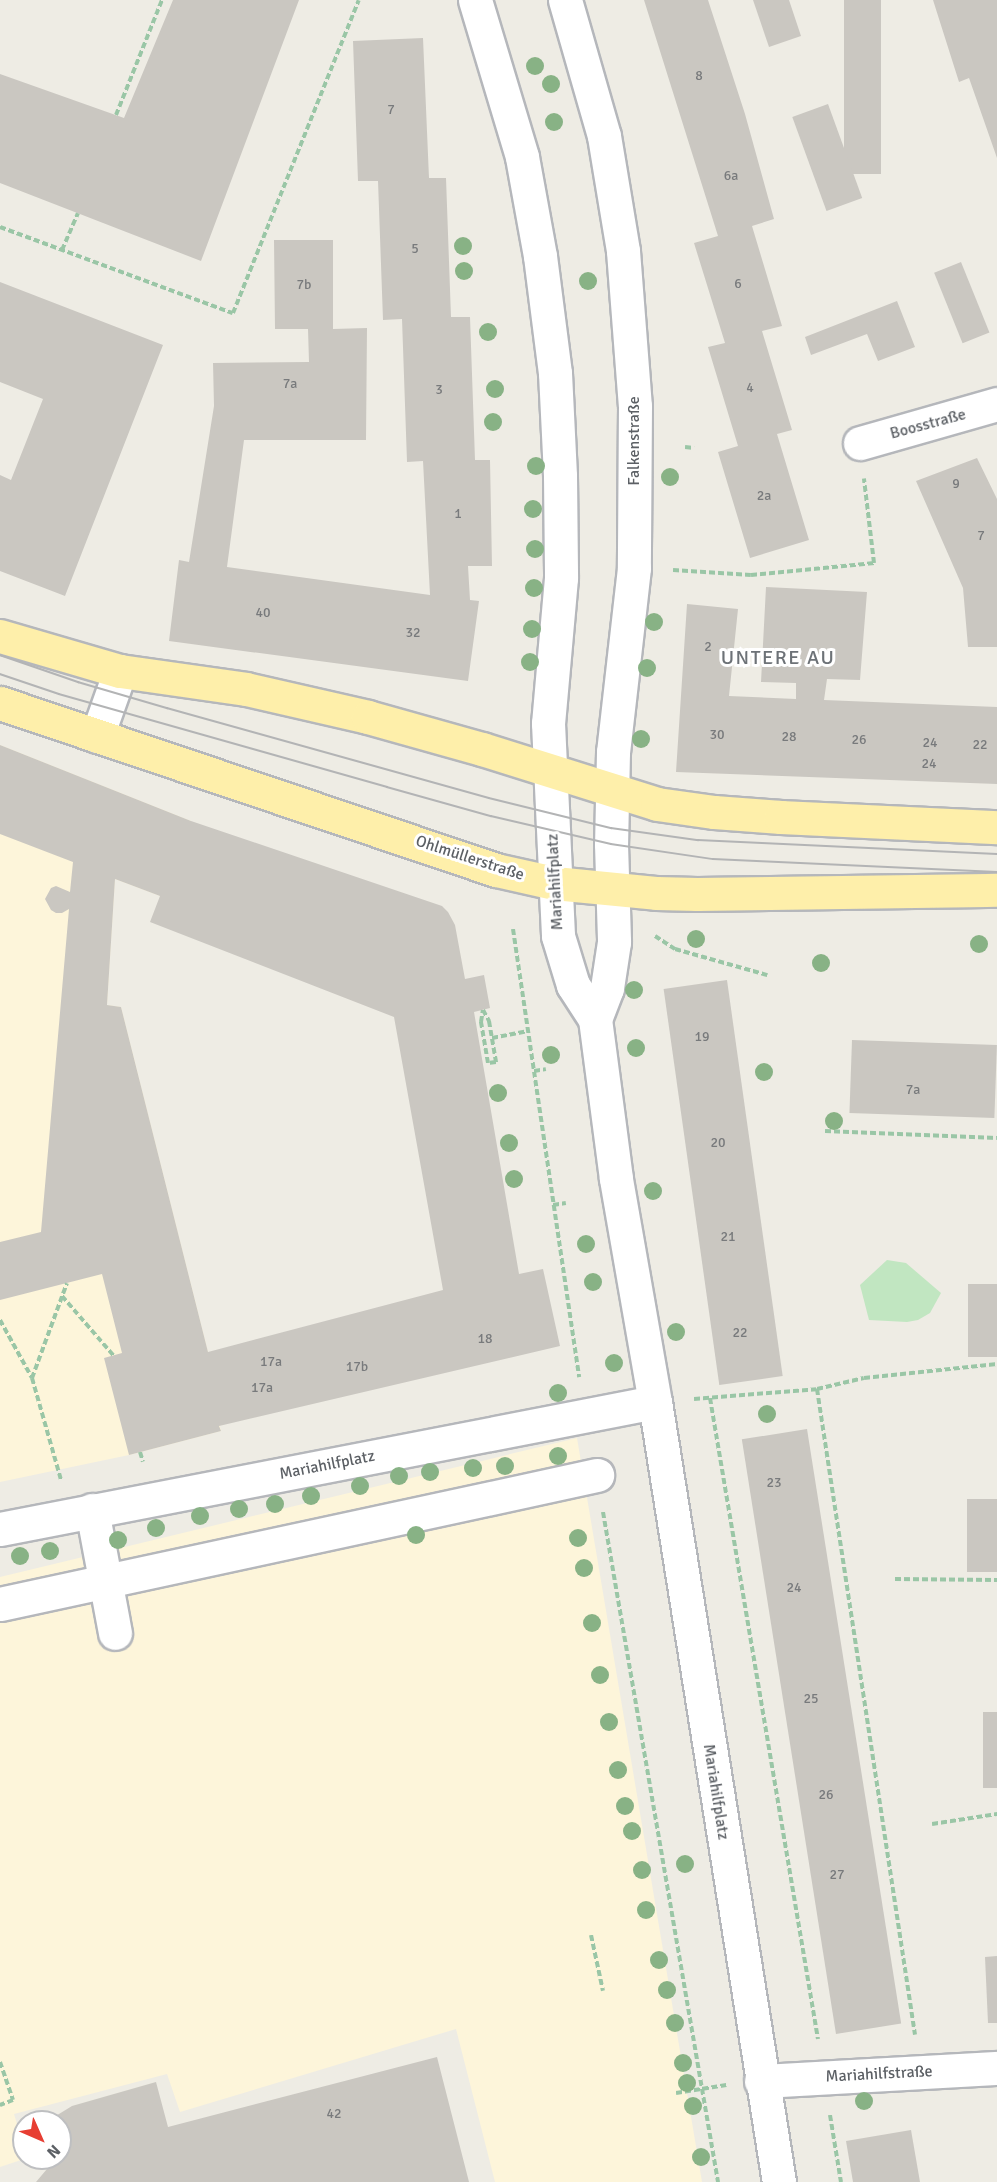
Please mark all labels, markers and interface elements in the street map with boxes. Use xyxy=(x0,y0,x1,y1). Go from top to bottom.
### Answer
house number: 8 xyxy=(695,68,703,84)
house number: 7 xyxy=(387,102,395,118)
house number: 6a xyxy=(724,168,738,184)
house number: 5 xyxy=(411,241,419,257)
house number: 6 xyxy=(734,276,742,292)
house number: 7b xyxy=(297,277,311,293)
house number: 7a xyxy=(283,376,297,392)
house number: 4 xyxy=(746,380,754,396)
house number: 3 xyxy=(435,382,443,398)
street label: Falkenstraße xyxy=(624,396,644,486)
street label: Boosstraße xyxy=(888,405,968,443)
house number: 9 xyxy=(952,476,960,492)
house number: 2a xyxy=(757,488,771,504)
house number: 1 xyxy=(454,506,462,522)
house number: 7 xyxy=(977,528,985,544)
house number: 40 xyxy=(255,605,271,621)
house number: 32 xyxy=(405,625,421,641)
house number: 2 xyxy=(704,639,712,655)
district label: UNTERE AU xyxy=(721,645,835,669)
house number: 30 xyxy=(709,727,725,743)
house number: 28 xyxy=(781,729,797,745)
house number: 26 xyxy=(851,732,867,748)
house number: 24 xyxy=(922,735,938,751)
house number: 22 xyxy=(972,737,988,753)
house number: 24 xyxy=(921,756,937,772)
street label: Ohlmüllerstraße xyxy=(413,831,527,885)
street label: Mariahilfplatz xyxy=(543,833,567,931)
house number: 19 xyxy=(694,1029,710,1045)
house number: 7a xyxy=(906,1082,920,1098)
house number: 20 xyxy=(710,1135,726,1151)
house number: 21 xyxy=(720,1229,736,1245)
house number: 22 xyxy=(732,1325,748,1341)
house number: 18 xyxy=(477,1331,493,1347)
house number: 17a xyxy=(260,1354,282,1370)
house number: 17b xyxy=(346,1359,368,1375)
house number: 17a xyxy=(251,1380,273,1396)
street label: Mariahilfplatz xyxy=(278,1446,376,1484)
house number: 23 xyxy=(766,1475,782,1491)
house number: 24 xyxy=(786,1580,802,1596)
house number: 25 xyxy=(803,1691,819,1707)
street label: Mariahilfplatz xyxy=(699,1743,733,1841)
house number: 26 xyxy=(818,1787,834,1803)
house number: 27 xyxy=(829,1867,845,1883)
street label: Mariahilfstraße xyxy=(825,2062,933,2086)
house number: 42 xyxy=(326,2106,342,2122)
north arrow xyxy=(12,2110,72,2170)
text: N xyxy=(42,2140,64,2162)

